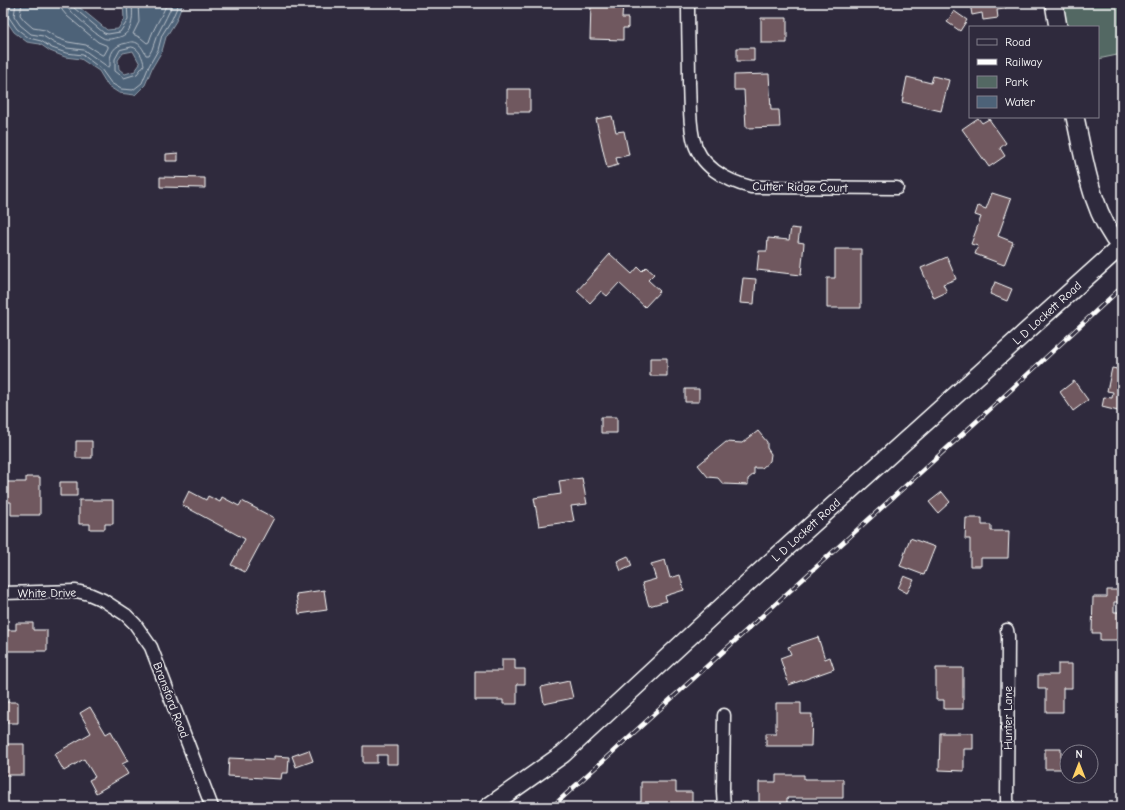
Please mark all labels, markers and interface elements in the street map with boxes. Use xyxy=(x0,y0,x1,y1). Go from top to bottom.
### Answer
legend xyxy=(969,26,1099,118)
text: Road xyxy=(1005,35,1031,49)
text: Railway xyxy=(1005,55,1043,69)
text: Park xyxy=(1005,75,1028,89)
text: Water xyxy=(1005,95,1035,109)
street label: Cutter Ridge Court xyxy=(752,179,848,195)
street label: L D Lockett Road xyxy=(1010,278,1084,348)
street label: L D Lockett Road xyxy=(769,495,843,565)
street label: White Drive xyxy=(18,585,76,601)
street label: Bransford Road xyxy=(150,660,192,740)
street label: Hunter Lane xyxy=(1001,686,1015,750)
north arrow xyxy=(1059,744,1099,784)
text: N xyxy=(1075,748,1083,761)

